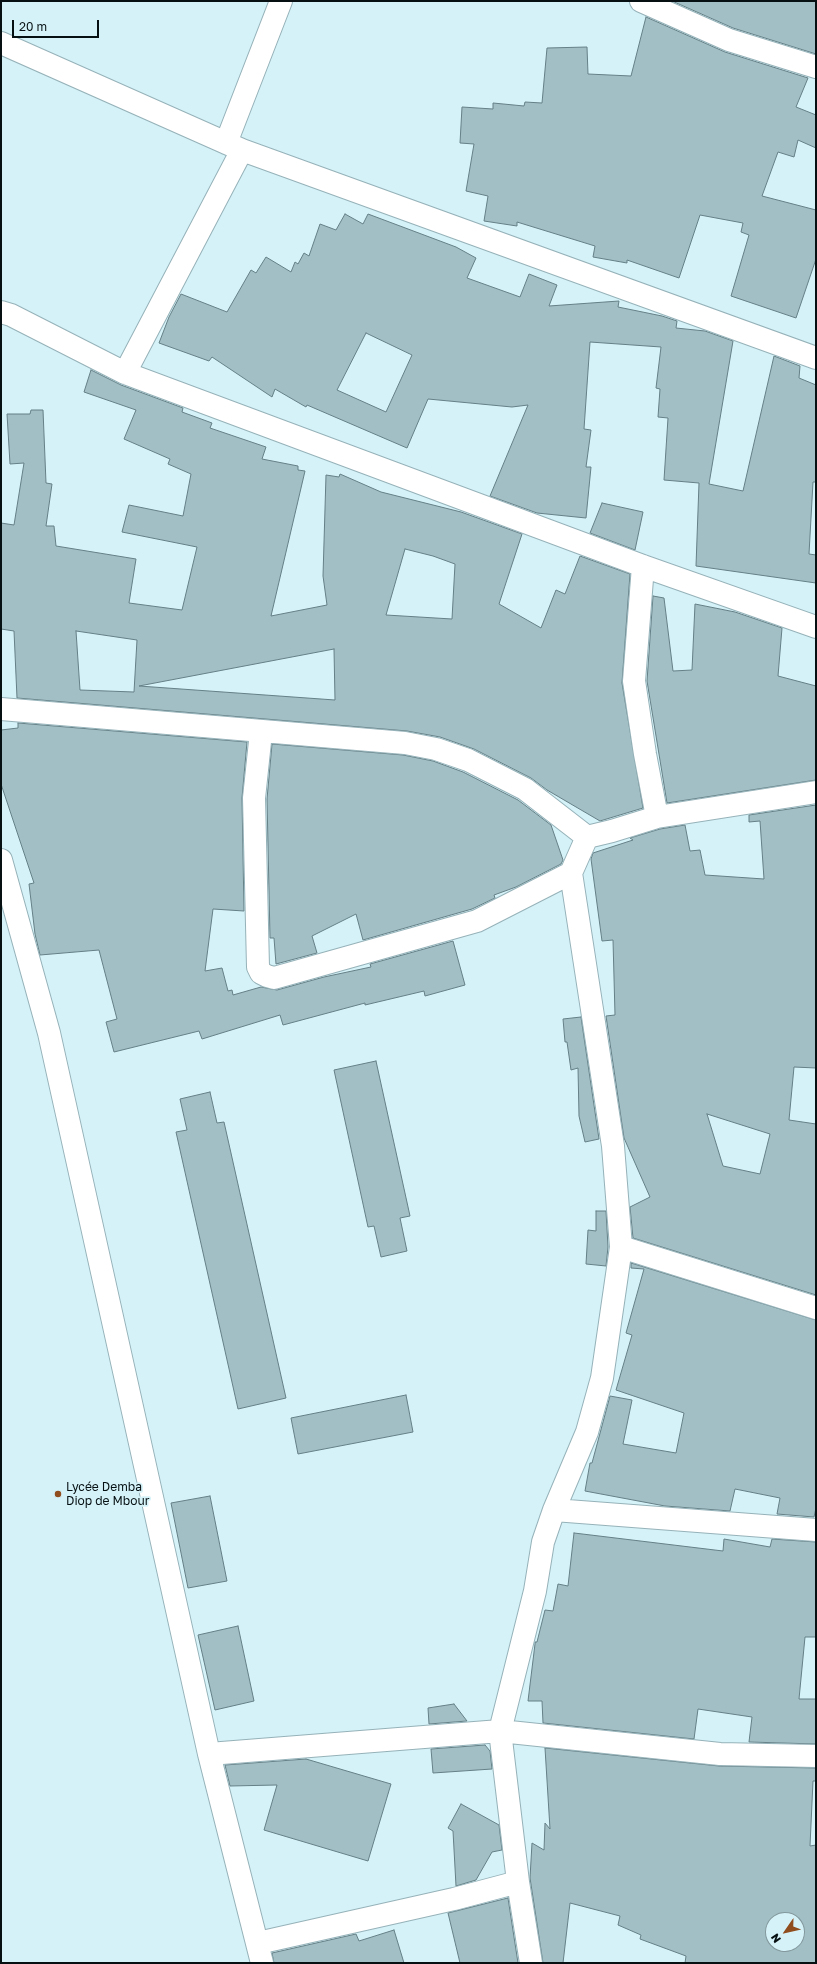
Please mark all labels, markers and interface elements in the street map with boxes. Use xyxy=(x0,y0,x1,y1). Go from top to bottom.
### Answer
scale bar xyxy=(14,12,101,38)
text: 20 m xyxy=(19,19,47,34)
place label: Lycée Demba Diop de Mbour xyxy=(66,1480,149,1508)
marker: Lycée Demba Diop de Mbour xyxy=(53,1489,63,1499)
north arrow xyxy=(765,1912,805,1952)
text: N xyxy=(768,1931,783,1946)

